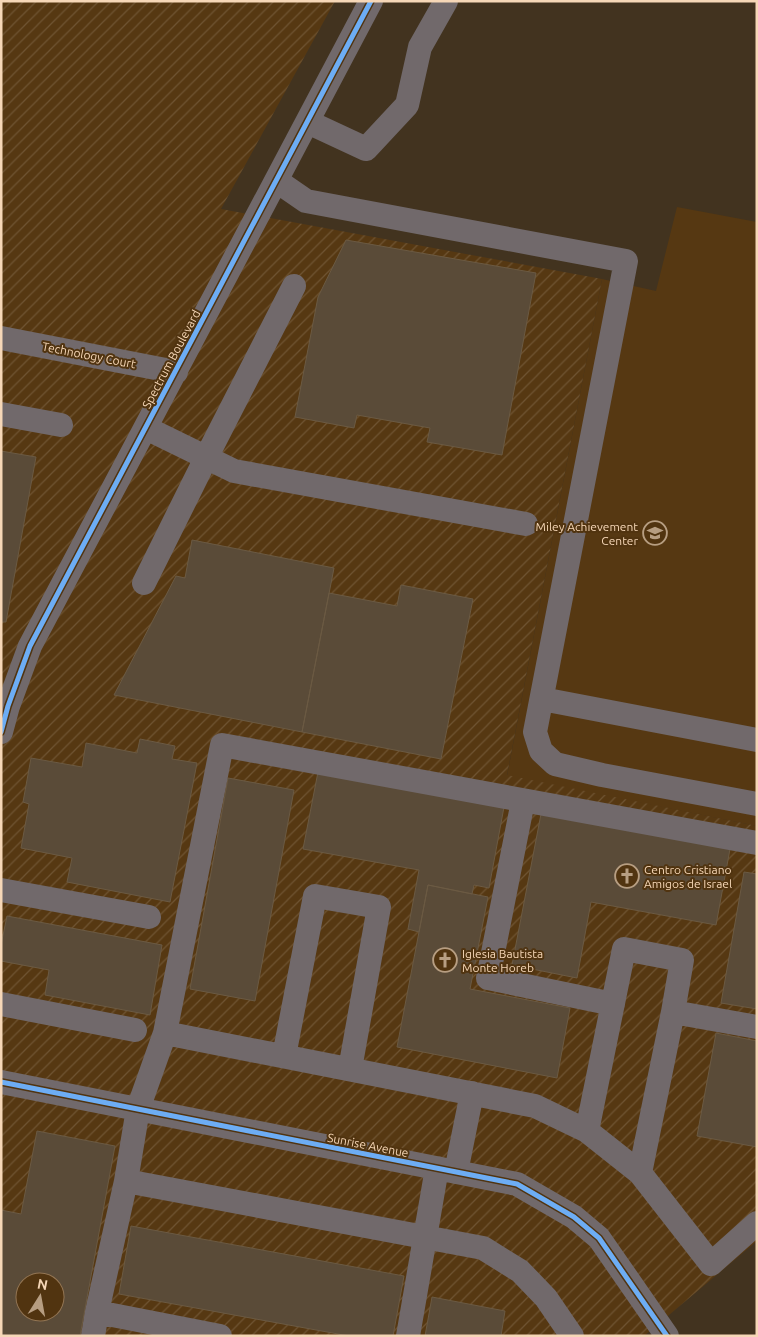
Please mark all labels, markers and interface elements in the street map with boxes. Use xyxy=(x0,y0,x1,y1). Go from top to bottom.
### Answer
street label: Spectrum Boulevard xyxy=(140,308,202,410)
street label: Technology Court xyxy=(41,340,137,371)
place label: Miley Achievement Center xyxy=(536,520,638,547)
school or university icon: Miley Achievement Center xyxy=(642,520,668,546)
church icon: Centro Cristiano Amigos de Israel xyxy=(614,863,640,889)
place label: Centro Cristiano Amigos de Israel xyxy=(644,863,732,890)
church icon: Iglesia Bautista Monte Horeb xyxy=(432,947,458,973)
place label: Iglesia Bautista Monte Horeb xyxy=(462,947,543,974)
street label: Sunrise Avenue xyxy=(326,1131,410,1159)
north arrow xyxy=(15,1272,65,1322)
text: N xyxy=(36,1275,49,1293)

